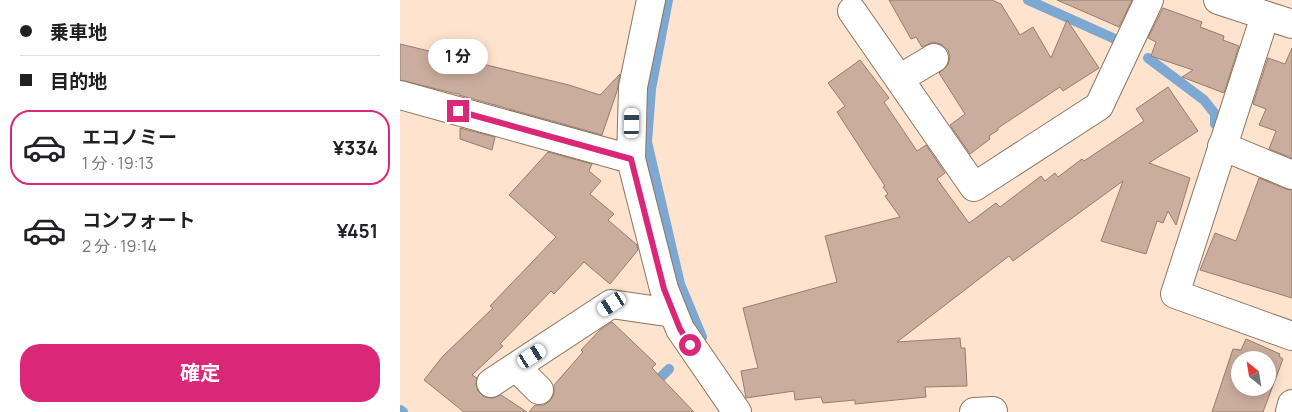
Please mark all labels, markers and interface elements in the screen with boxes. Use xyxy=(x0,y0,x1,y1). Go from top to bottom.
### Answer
text: 乗車地 xyxy=(50,19,107,45)
callout: 1 分 xyxy=(428,38,488,74)
text: 1 分 xyxy=(445,45,471,67)
text: 目的地 xyxy=(50,68,107,94)
route end xyxy=(447,100,469,122)
car xyxy=(624,108,639,138)
text: エコノミー xyxy=(82,124,177,150)
icon: car xyxy=(22,125,67,170)
text: ¥334 xyxy=(333,135,378,161)
text: 1 分 · 19:13 xyxy=(82,152,154,174)
text: コンフォート xyxy=(82,207,195,233)
icon: car xyxy=(22,208,67,253)
text: ¥451 xyxy=(337,218,378,244)
text: 2 分 · 19:14 xyxy=(82,235,157,257)
car xyxy=(595,290,628,318)
route start xyxy=(679,334,701,356)
car xyxy=(515,342,548,370)
button: 確定 xyxy=(20,344,380,402)
north arrow xyxy=(1231,351,1276,396)
map controls xyxy=(1231,351,1276,396)

